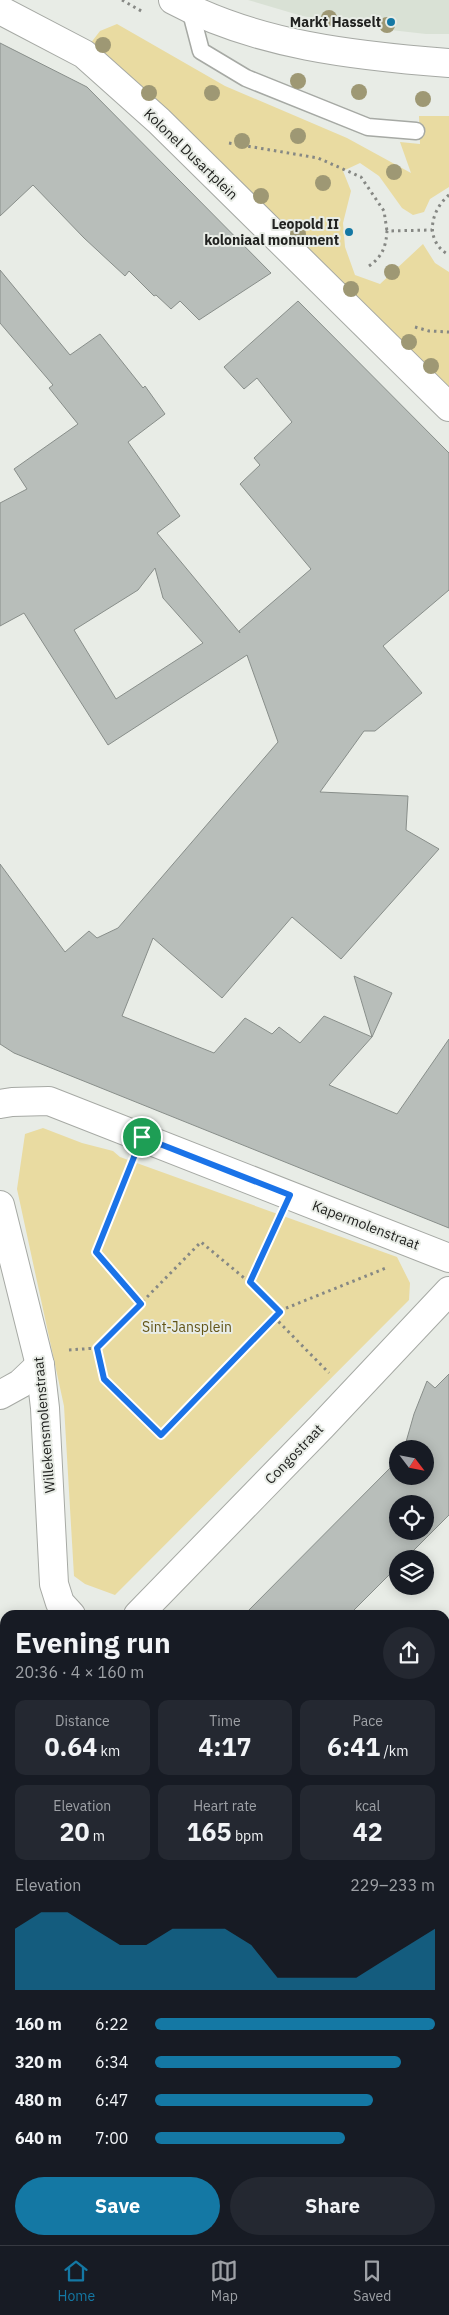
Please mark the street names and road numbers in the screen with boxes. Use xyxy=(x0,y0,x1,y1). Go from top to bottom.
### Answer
street label: Kolonel Dusartplein xyxy=(140,105,242,203)
street label: Kapermolenstraat xyxy=(310,1196,422,1254)
street label: Willekensmolenstraat xyxy=(29,1356,59,1494)
street label: Congostraat xyxy=(261,1420,327,1488)

